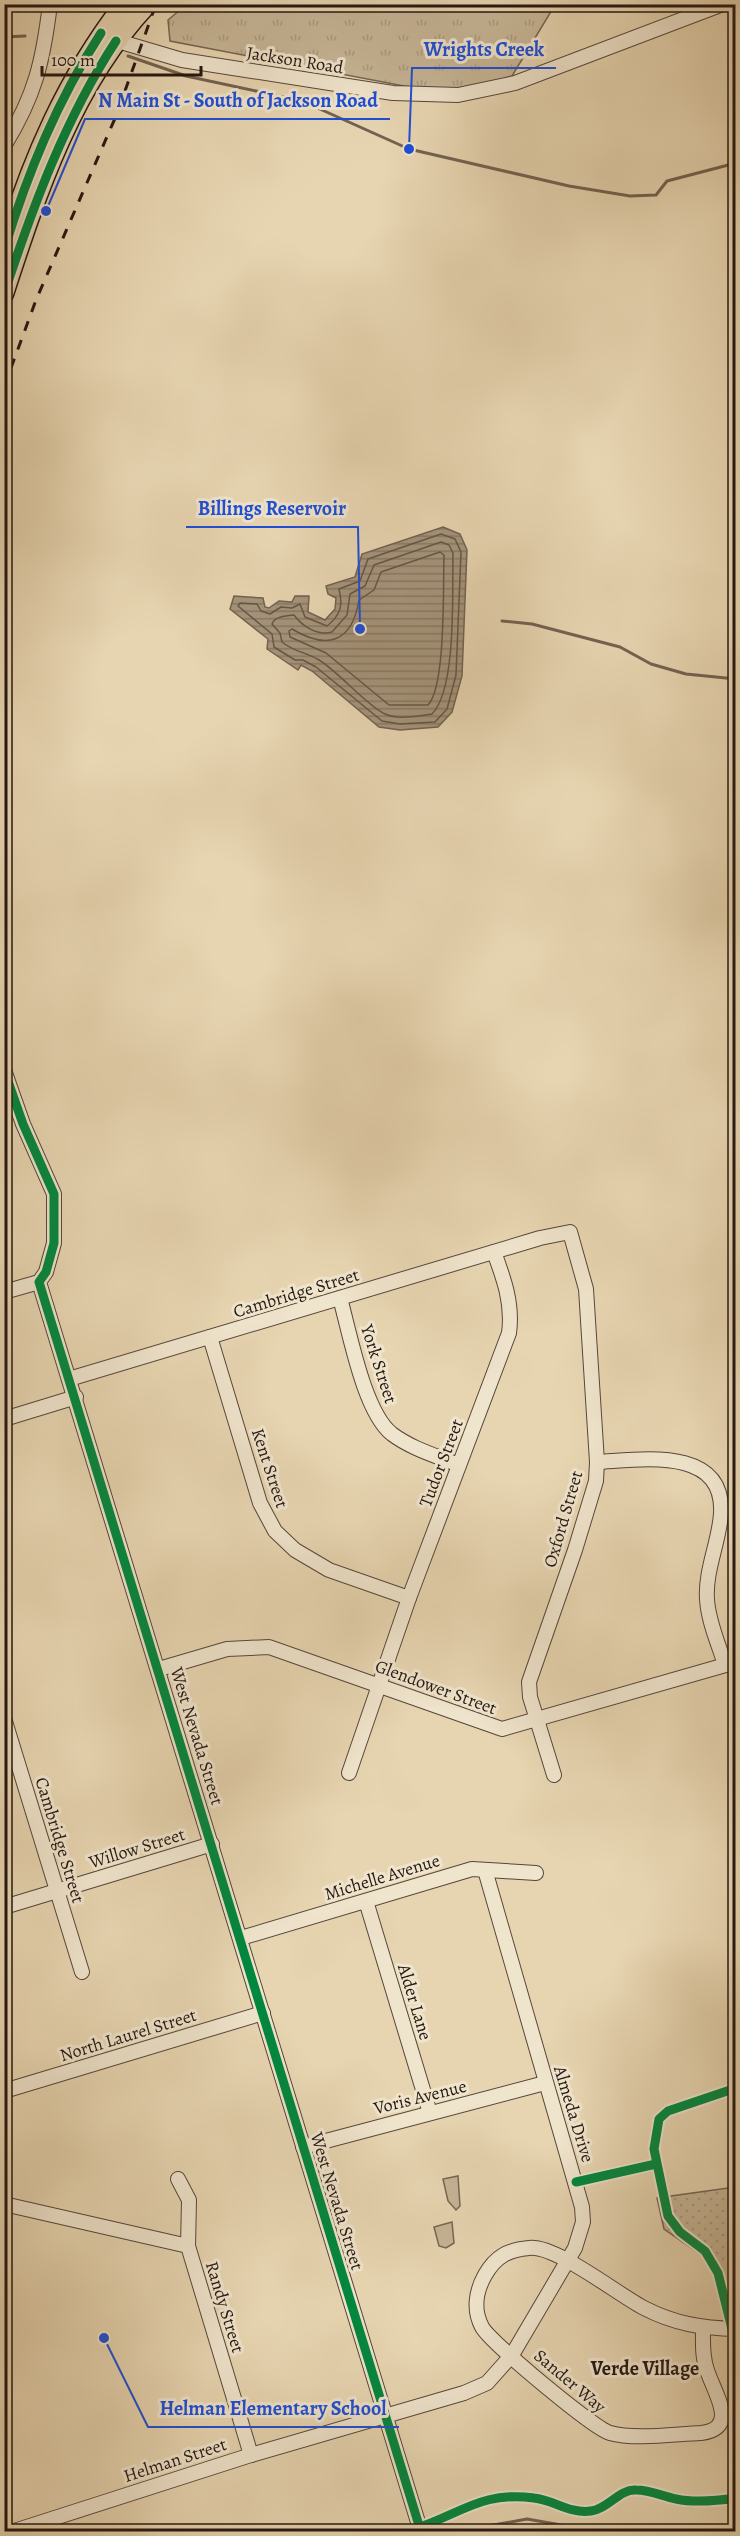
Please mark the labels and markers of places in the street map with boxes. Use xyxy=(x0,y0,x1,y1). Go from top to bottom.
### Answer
callout: Wrights Creek xyxy=(412,30,556,68)
callout: N Main St - South of Jackson Road xyxy=(85,81,390,119)
callout: Billings Reservoir xyxy=(186,489,358,527)
callout: Helman Elementary School xyxy=(148,2389,399,2427)

